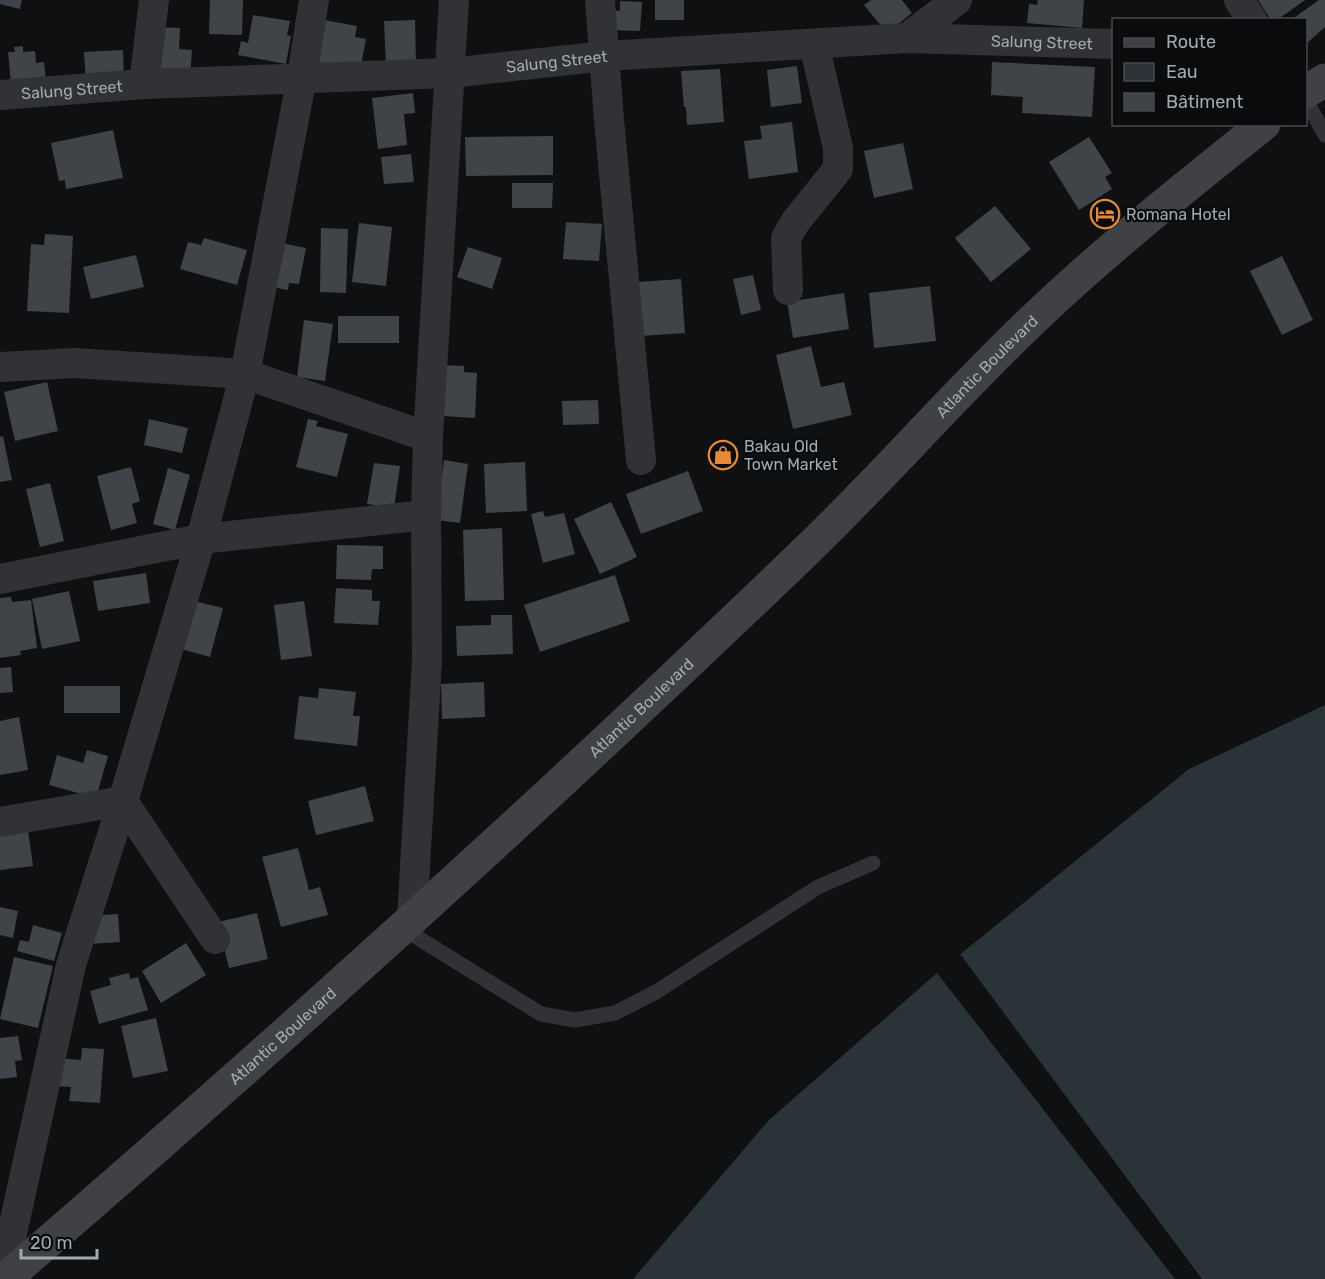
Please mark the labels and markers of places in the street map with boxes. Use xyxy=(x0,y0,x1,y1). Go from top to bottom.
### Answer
hotel icon: Romana Hotel xyxy=(1089,198,1121,230)
place label: Romana Hotel xyxy=(1126,205,1231,224)
place label: Bakau Old Town Market xyxy=(744,437,838,474)
shop icon: Bakau Old Town Market xyxy=(707,439,739,471)

